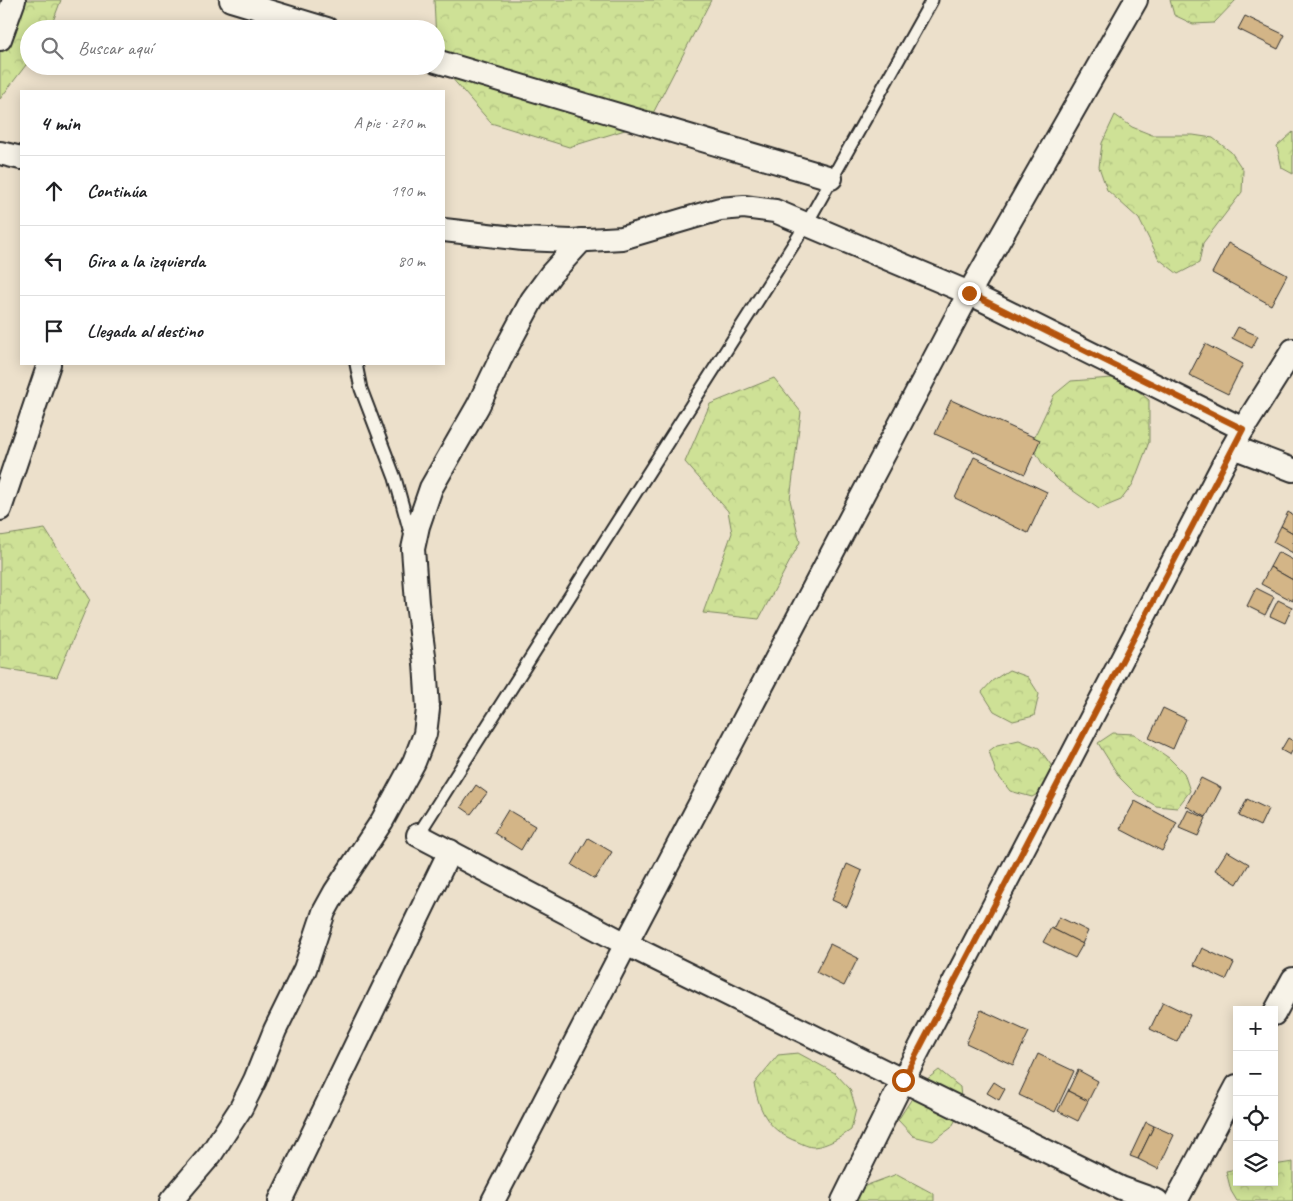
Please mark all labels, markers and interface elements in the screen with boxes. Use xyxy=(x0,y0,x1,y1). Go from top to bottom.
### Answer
search box xyxy=(20,20,445,75)
icon: search xyxy=(38,34,66,62)
text: Buscar aquí xyxy=(78,36,152,60)
text: 4 min xyxy=(40,110,80,136)
text: A pie · 270 m xyxy=(354,113,425,133)
icon: ahead xyxy=(40,177,68,205)
text: Continúa xyxy=(87,179,146,203)
text: 190 m xyxy=(391,181,425,201)
icon: left xyxy=(40,247,68,275)
text: Gira a la izquierda xyxy=(87,249,205,273)
text: 80 m xyxy=(398,251,425,271)
route end xyxy=(958,282,981,305)
icon: arrive xyxy=(40,317,68,345)
text: Llegada al destino xyxy=(87,319,203,343)
map controls xyxy=(1233,1006,1278,1186)
button: + xyxy=(1233,1006,1278,1051)
button: − xyxy=(1233,1051,1278,1096)
route start xyxy=(892,1069,915,1092)
button: locate xyxy=(1233,1096,1278,1141)
button: layers xyxy=(1233,1141,1278,1186)

